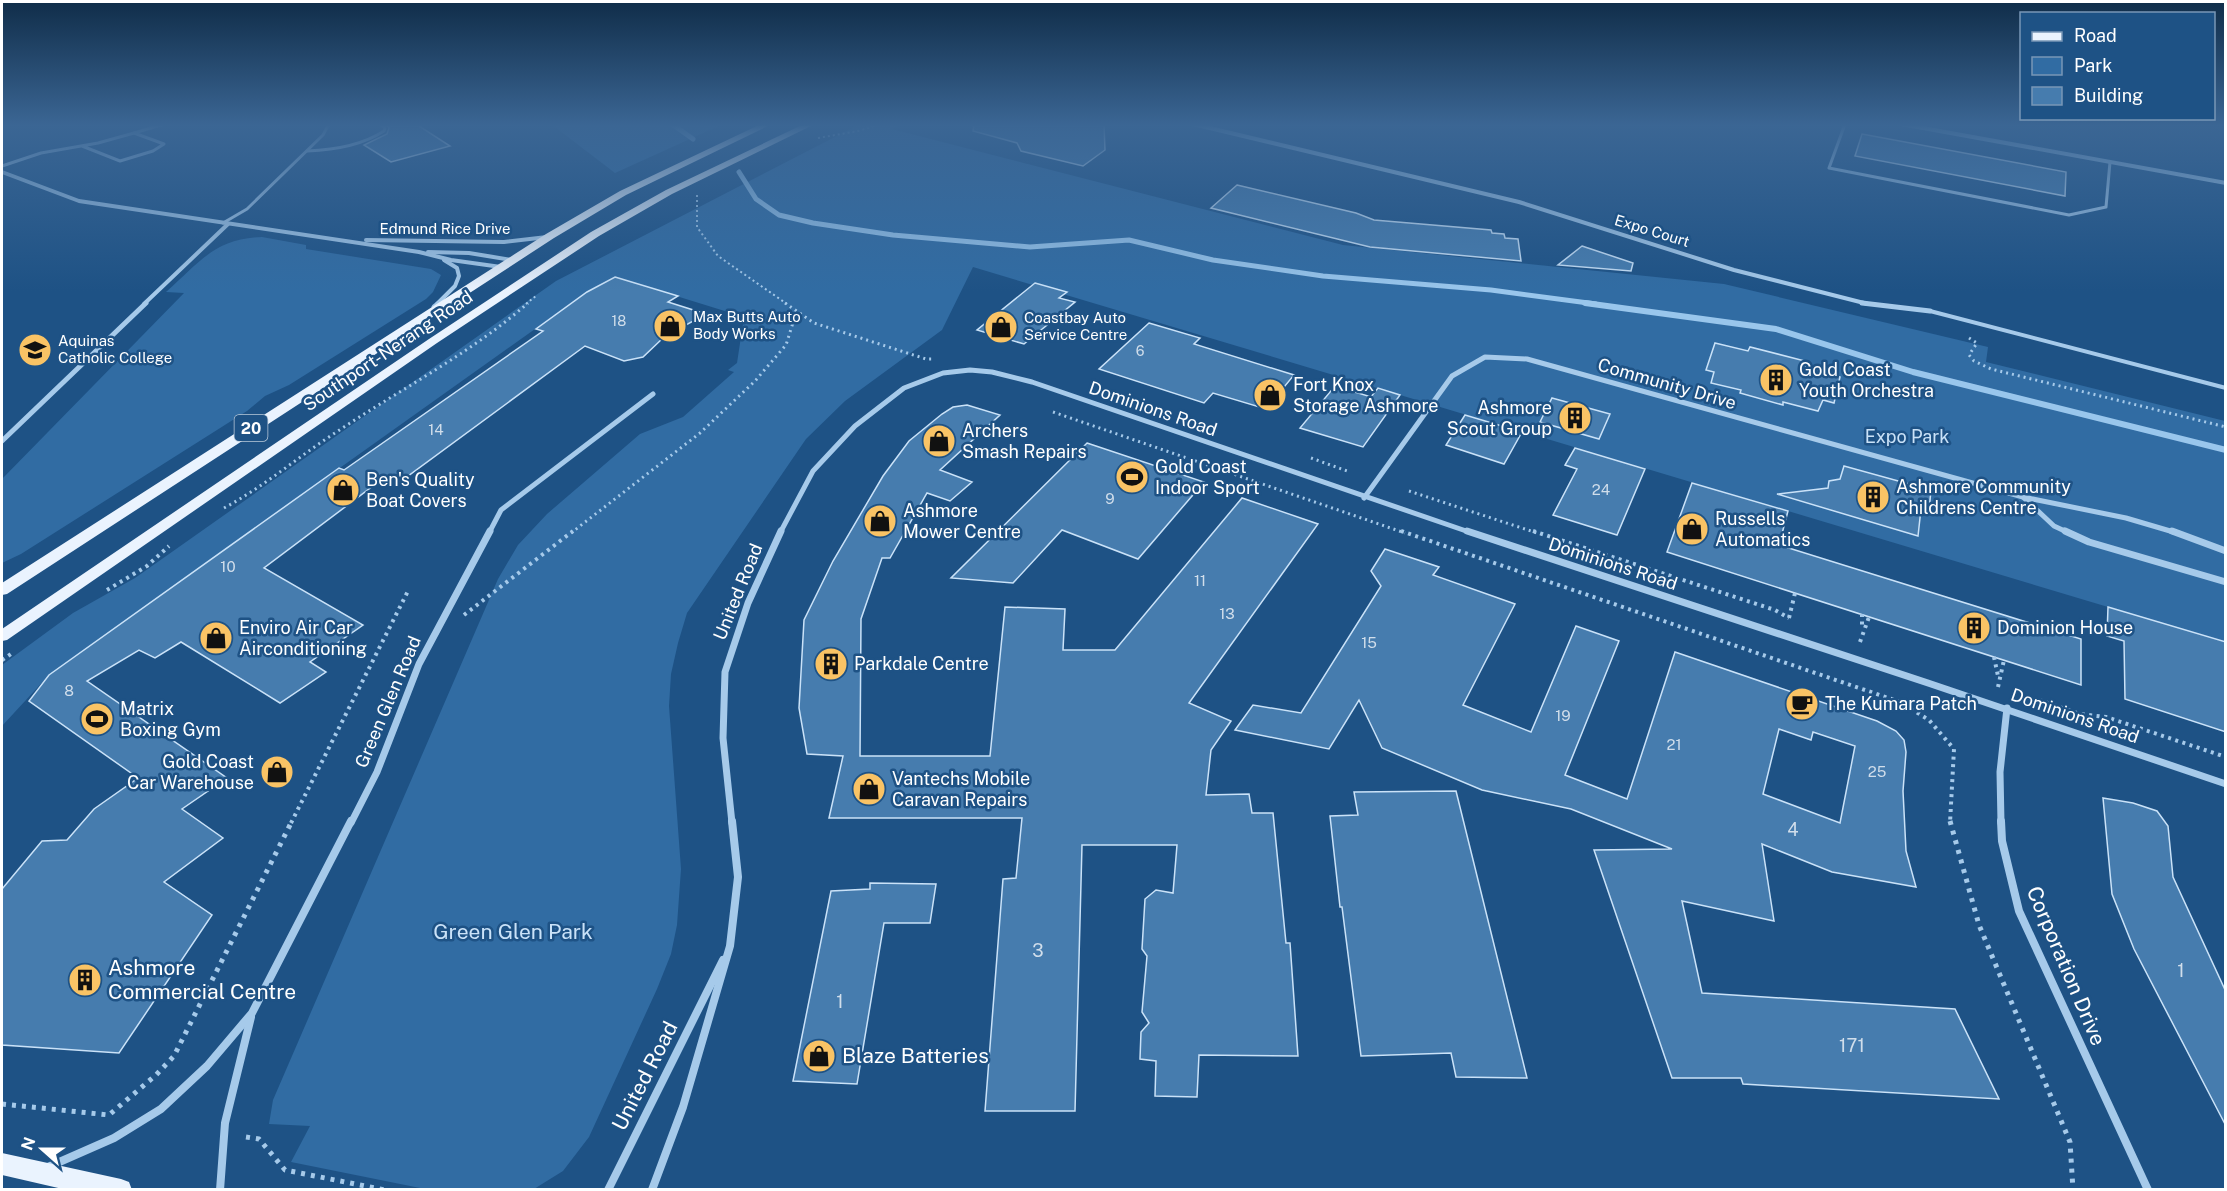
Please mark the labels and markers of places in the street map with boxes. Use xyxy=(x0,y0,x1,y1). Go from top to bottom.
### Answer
shop icon: Max Butts Auto Body Works xyxy=(652,308,688,344)
place label: Max Butts Auto Body Works xyxy=(693,308,801,342)
shop icon: Coastbay Auto Service Centre xyxy=(983,309,1019,345)
place label: Coastbay Auto Service Centre xyxy=(1024,309,1127,343)
school or university icon: Aquinas Catholic College xyxy=(17,332,53,368)
place label: Aquinas Catholic College xyxy=(58,332,172,366)
place label: Gold Coast Youth Orchestra xyxy=(1799,359,1934,401)
building icon: Gold Coast Youth Orchestra xyxy=(1758,362,1794,398)
place label: Fort Knox Storage Ashmore xyxy=(1293,374,1439,416)
shop icon: Fort Knox Storage Ashmore xyxy=(1252,377,1288,413)
place label: Ashmore Scout Group xyxy=(1447,397,1552,439)
building icon: Ashmore Scout Group xyxy=(1557,400,1593,436)
place label: Archers Smash Repairs xyxy=(962,420,1087,462)
shop icon: Archers Smash Repairs xyxy=(921,423,957,459)
place label: Gold Coast Indoor Sport xyxy=(1155,456,1260,498)
sports icon: Gold Coast Indoor Sport xyxy=(1114,459,1150,495)
place label: Ben's Quality Boat Covers xyxy=(366,469,475,511)
shop icon: Ben's Quality Boat Covers xyxy=(325,472,361,508)
place label: Ashmore Community Childrens Centre xyxy=(1896,476,2071,518)
building icon: Ashmore Community Childrens Centre xyxy=(1855,479,1891,515)
place label: Ashmore Mower Centre xyxy=(903,500,1021,542)
shop icon: Ashmore Mower Centre xyxy=(862,503,898,539)
place label: Russells Automatics xyxy=(1715,508,1810,550)
shop icon: Russells Automatics xyxy=(1674,511,1710,547)
building icon: Dominion House xyxy=(1956,610,1992,646)
place label: Enviro Air Car Airconditioning xyxy=(239,617,367,659)
place label: Dominion House xyxy=(1997,617,2133,638)
shop icon: Enviro Air Car Airconditioning xyxy=(198,620,234,656)
building icon: Parkdale Centre xyxy=(813,646,849,682)
place label: Parkdale Centre xyxy=(854,653,989,674)
cafe icon: The Kumara Patch xyxy=(1784,686,1820,722)
place label: The Kumara Patch xyxy=(1825,693,1977,714)
place label: Matrix Boxing Gym xyxy=(120,698,221,740)
sports icon: Matrix Boxing Gym xyxy=(79,701,115,737)
place label: Gold Coast Car Warehouse xyxy=(127,751,254,793)
shop icon: Gold Coast Car Warehouse xyxy=(259,754,295,790)
place label: Vantechs Mobile Caravan Repairs xyxy=(892,768,1030,810)
shop icon: Vantechs Mobile Caravan Repairs xyxy=(851,771,887,807)
place label: Ashmore Commercial Centre xyxy=(108,955,296,1004)
building icon: Ashmore Commercial Centre xyxy=(67,962,103,998)
shop icon: Blaze Batteries xyxy=(801,1038,837,1074)
place label: Blaze Batteries xyxy=(842,1043,989,1068)

